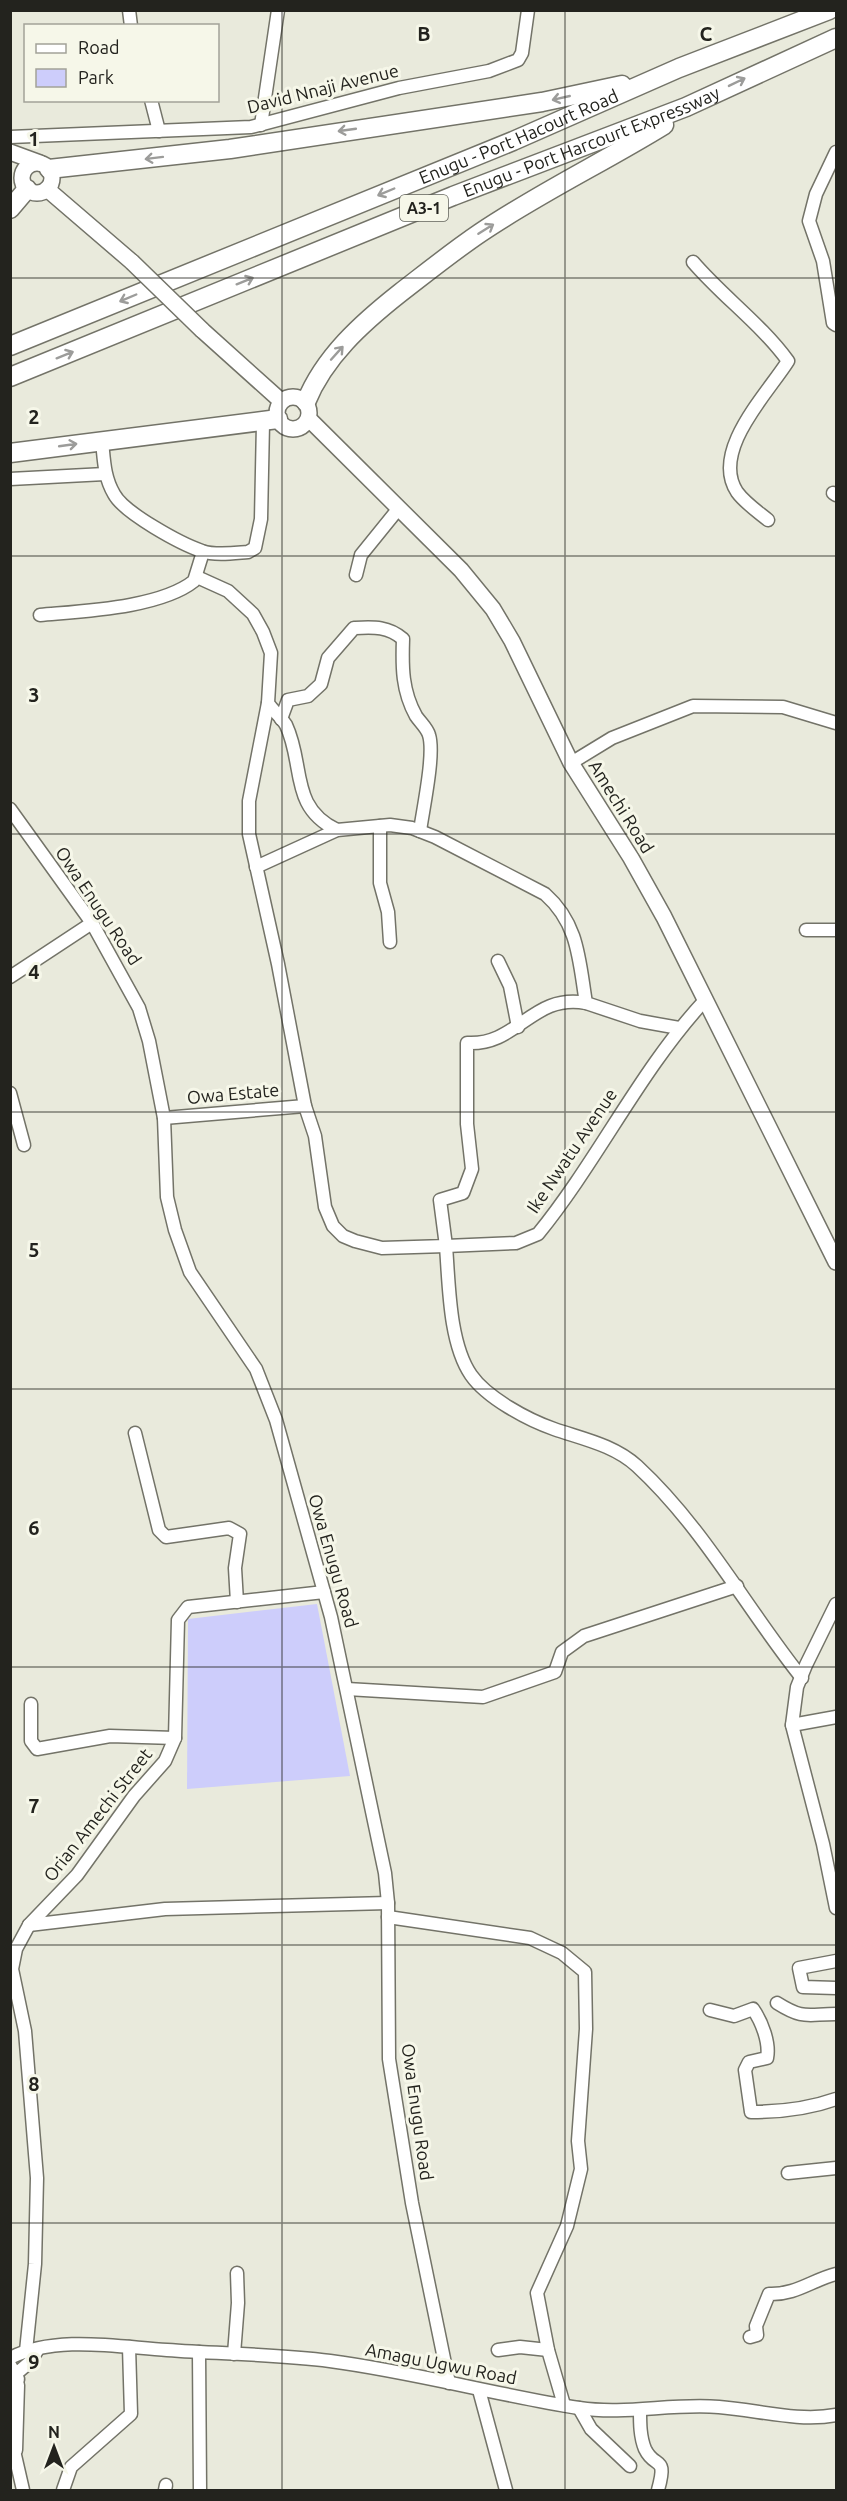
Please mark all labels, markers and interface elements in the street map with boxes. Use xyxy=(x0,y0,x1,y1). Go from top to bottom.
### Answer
text: B xyxy=(417,22,431,45)
text: C xyxy=(700,22,713,45)
legend xyxy=(24,24,219,102)
text: Road xyxy=(78,37,120,57)
street label: David Nnaji Avenue xyxy=(245,59,401,117)
text: Park xyxy=(78,67,114,87)
one-way arrow xyxy=(728,76,746,87)
street label: Enugu - Port Harcourt Expressway xyxy=(460,82,723,200)
street label: Enugu - Port Hacourt Road xyxy=(416,85,621,187)
one-way arrow xyxy=(552,93,571,104)
one-way arrow xyxy=(338,125,358,136)
text: 1 xyxy=(28,127,40,150)
one-way arrow xyxy=(145,153,165,164)
one-way arrow xyxy=(377,187,396,198)
road number: A3-1 xyxy=(400,195,448,221)
one-way arrow xyxy=(477,223,494,235)
one-way arrow xyxy=(235,275,254,286)
one-way arrow xyxy=(119,293,138,304)
one-way arrow xyxy=(330,346,344,361)
one-way arrow xyxy=(55,349,73,360)
text: 2 xyxy=(28,405,40,428)
one-way arrow xyxy=(58,440,78,451)
text: 3 xyxy=(28,683,40,706)
street label: Amechi Road xyxy=(585,756,658,857)
street label: Owa Enugu Road xyxy=(52,843,146,968)
text: 4 xyxy=(28,960,40,983)
street label: Owa Estate xyxy=(186,1079,280,1107)
street label: Ike Nwatu Avenue xyxy=(522,1084,620,1216)
text: 5 xyxy=(28,1238,40,1261)
street label: Owa Enugu Road xyxy=(305,1492,363,1630)
text: 6 xyxy=(28,1516,40,1539)
street label: Orian Amechi Street xyxy=(39,1744,155,1885)
text: 7 xyxy=(28,1794,40,1817)
street label: Owa Enugu Road xyxy=(398,2042,438,2182)
text: 8 xyxy=(28,2072,40,2095)
street label: Amagu Ugwu Road xyxy=(364,2339,519,2388)
text: 9 xyxy=(28,2350,40,2373)
north arrow xyxy=(24,2417,84,2477)
text: N xyxy=(48,2423,60,2441)

